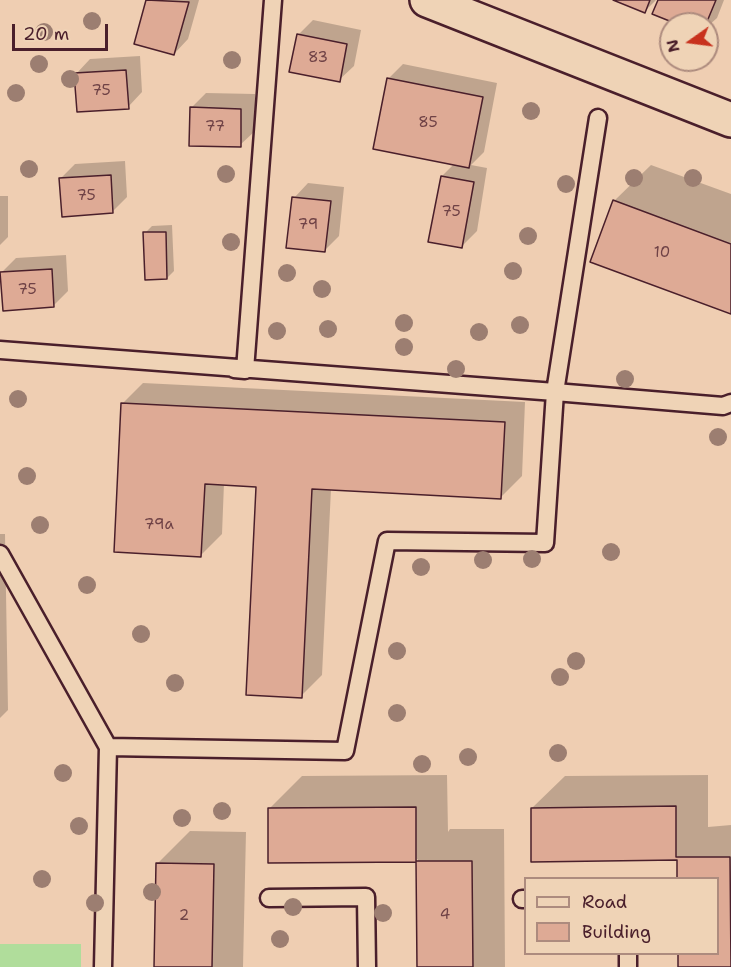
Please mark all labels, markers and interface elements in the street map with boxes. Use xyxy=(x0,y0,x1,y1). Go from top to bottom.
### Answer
scale bar xyxy=(15,12,111,50)
north arrow xyxy=(659,12,719,72)
text: 20 m xyxy=(23,22,69,46)
text: N xyxy=(661,37,685,55)
house number: 83 xyxy=(308,49,328,67)
house number: 75 xyxy=(91,82,111,100)
house number: 85 xyxy=(418,114,438,132)
house number: 77 xyxy=(205,118,225,136)
house number: 75 xyxy=(76,187,96,205)
house number: 75 xyxy=(441,203,461,221)
house number: 79 xyxy=(298,216,318,234)
house number: 10 xyxy=(654,244,670,262)
house number: 75 xyxy=(17,281,37,299)
house number: 79а xyxy=(144,516,174,534)
legend xyxy=(524,877,719,955)
text: Road xyxy=(582,890,627,914)
house number: 4 xyxy=(440,906,450,924)
house number: 2 xyxy=(179,907,189,925)
text: Building xyxy=(582,920,651,944)

